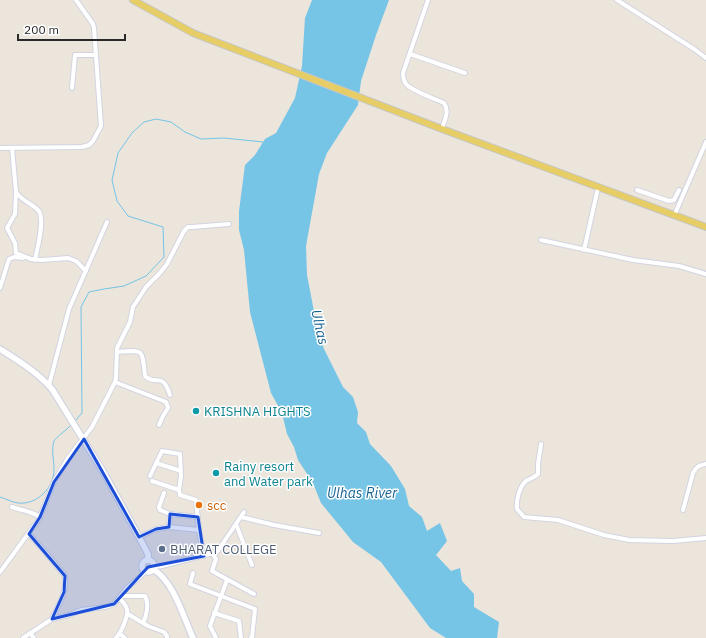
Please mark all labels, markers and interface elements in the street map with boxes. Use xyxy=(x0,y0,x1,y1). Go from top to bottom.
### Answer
scale bar xyxy=(18,16,125,42)
text: 200 m xyxy=(24,22,59,37)
water label: Ulhas xyxy=(307,308,333,347)
place label: KRISHNA HIGHTS xyxy=(204,403,311,420)
marker: KRISHNA HIGHTS xyxy=(191,406,201,416)
place label: Rainy resort and Water park xyxy=(224,458,313,490)
marker: Rainy resort and Water park xyxy=(211,468,221,478)
water label: Ulhas River xyxy=(327,484,398,502)
place label: scc xyxy=(207,497,227,514)
marker: scc xyxy=(194,500,204,510)
place label: BHARAT COLLEGE xyxy=(170,541,277,558)
marker: BHARAT COLLEGE xyxy=(157,544,167,554)

